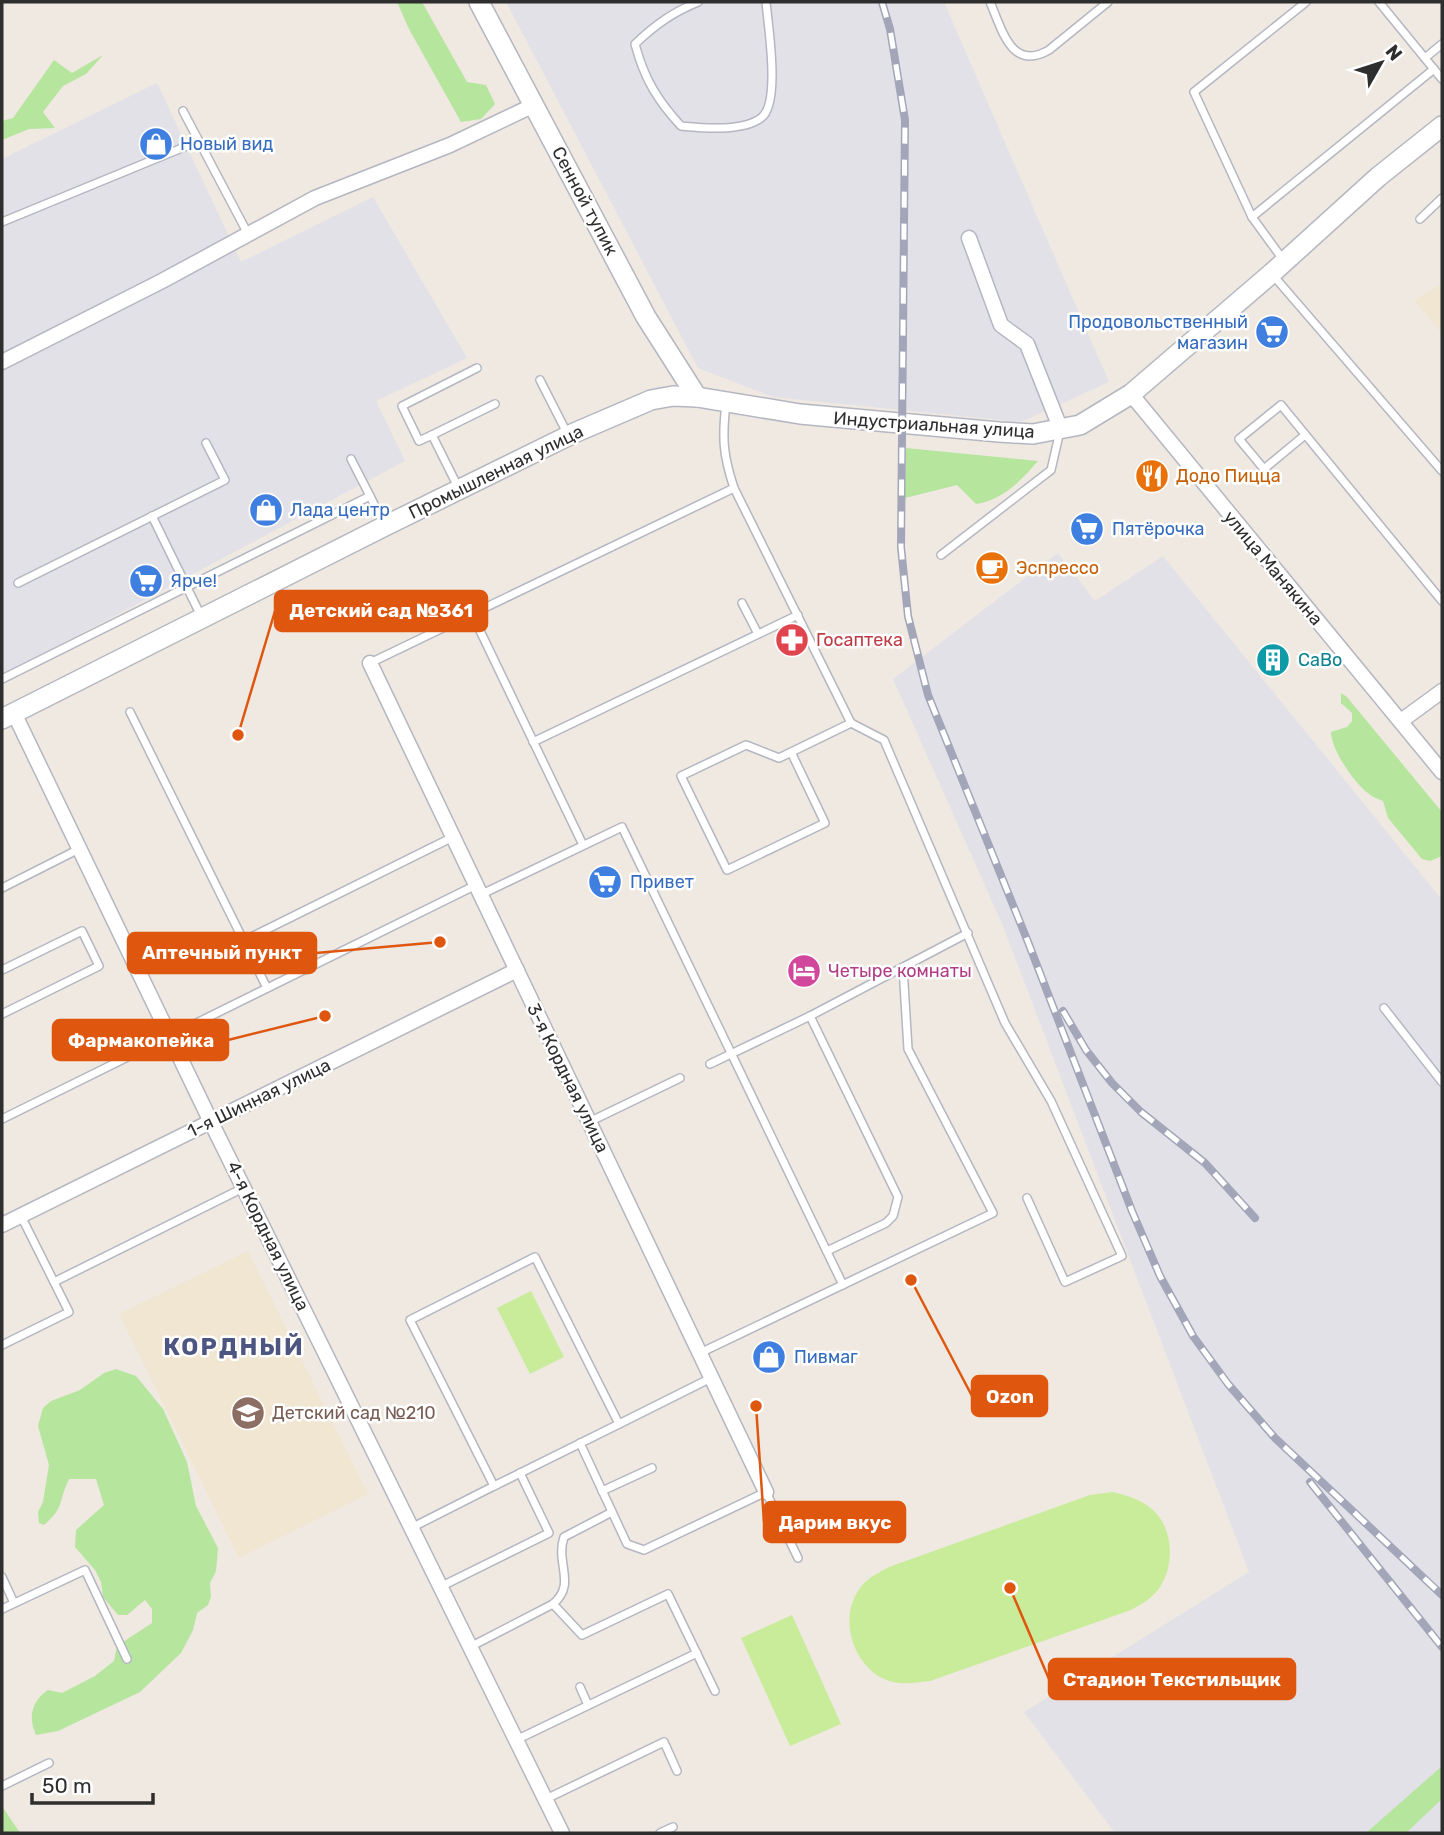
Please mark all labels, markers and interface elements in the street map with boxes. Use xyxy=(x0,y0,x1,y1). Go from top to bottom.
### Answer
north arrow xyxy=(1346,28,1416,98)
text: N xyxy=(1381,40,1407,65)
shop icon: Новый вид xyxy=(137,125,175,163)
place label: Новый вид xyxy=(180,133,273,155)
street label: Сенной тупик xyxy=(547,143,623,259)
place label: Продовольственный магазин xyxy=(1068,311,1248,354)
supermarket icon: Продовольственный магазин xyxy=(1253,313,1291,351)
street label: Индустриальная улица xyxy=(833,407,1035,443)
street label: Промышленная улица xyxy=(405,420,587,524)
restaurant icon: Додо Пицца xyxy=(1133,457,1171,495)
place label: Додо Пицца xyxy=(1176,465,1281,487)
shop icon: Лада центр xyxy=(247,491,285,529)
place label: Лада центр xyxy=(290,499,390,521)
street label: улица Манякина xyxy=(1219,506,1327,630)
supermarket icon: Пятёрочка xyxy=(1068,510,1106,548)
place label: Пятёрочка xyxy=(1112,518,1205,540)
cafe icon: Эспрессо xyxy=(973,549,1011,587)
place label: Эспрессо xyxy=(1016,557,1099,579)
supermarket icon: Ярче! xyxy=(127,562,165,600)
place label: Ярче! xyxy=(170,570,217,592)
callout: Детский сад №361 xyxy=(275,591,487,631)
text: Детский сад №361 xyxy=(289,599,473,622)
pharmacy icon: Госаптека xyxy=(773,621,811,659)
place label: Госаптека xyxy=(816,629,903,651)
building icon: СаВо xyxy=(1254,641,1292,679)
place label: СаВо xyxy=(1298,649,1342,671)
supermarket icon: Привет xyxy=(586,863,624,901)
place label: Привет xyxy=(630,871,694,893)
callout: Аптечный пункт xyxy=(128,933,316,973)
text: Аптечный пункт xyxy=(142,941,303,964)
hotel icon: Четыре комнаты xyxy=(785,952,823,990)
place label: Четыре комнаты xyxy=(828,960,972,982)
street label: 3-я Кордная улица xyxy=(522,1000,614,1156)
callout: Фармакопейка xyxy=(53,1020,228,1060)
text: Фармакопейка xyxy=(68,1029,214,1052)
street label: 1-я Шинная улица xyxy=(184,1054,334,1142)
street label: 4-я Кордная улица xyxy=(222,1158,314,1314)
district label: КОРДНЫЙ xyxy=(163,1333,305,1361)
shop icon: Пивмаг xyxy=(750,1338,788,1376)
place label: Пивмаг xyxy=(794,1346,858,1368)
callout: Ozon xyxy=(972,1376,1047,1416)
text: Ozon xyxy=(986,1385,1034,1408)
school or university icon: Детский сад №210 xyxy=(229,1394,267,1432)
place label: Детский сад №210 xyxy=(272,1402,436,1424)
callout: Дарим вкус xyxy=(764,1502,905,1542)
text: Дарим вкус xyxy=(778,1511,892,1534)
callout: Стадион Текстильщик xyxy=(1049,1659,1295,1699)
text: Стадион Текстильщик xyxy=(1063,1668,1281,1691)
scale bar xyxy=(32,1762,152,1806)
text: 50 m xyxy=(42,1773,92,1798)

